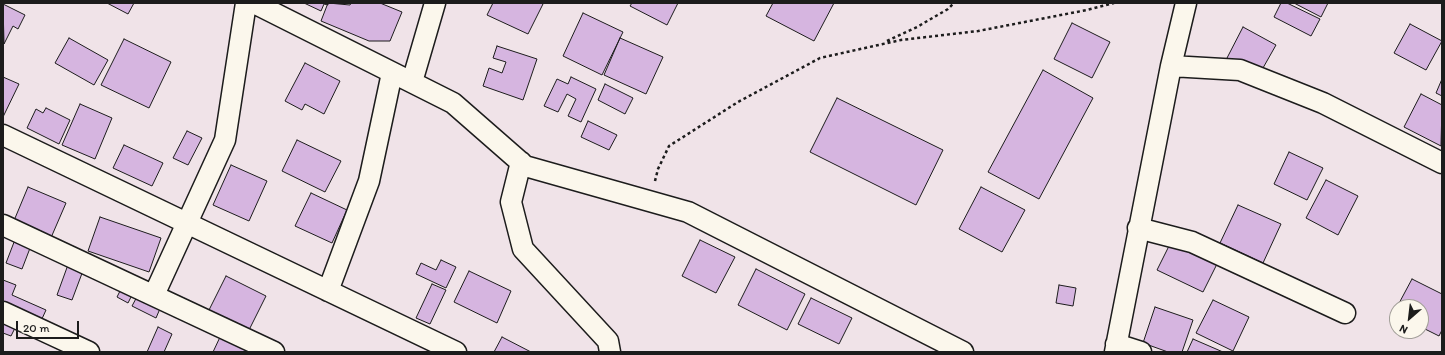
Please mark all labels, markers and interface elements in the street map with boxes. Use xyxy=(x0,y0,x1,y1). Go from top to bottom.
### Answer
north arrow xyxy=(1389,299,1429,339)
scale bar xyxy=(18,313,81,339)
text: 20 m xyxy=(23,321,50,335)
text: N xyxy=(1397,322,1410,337)

